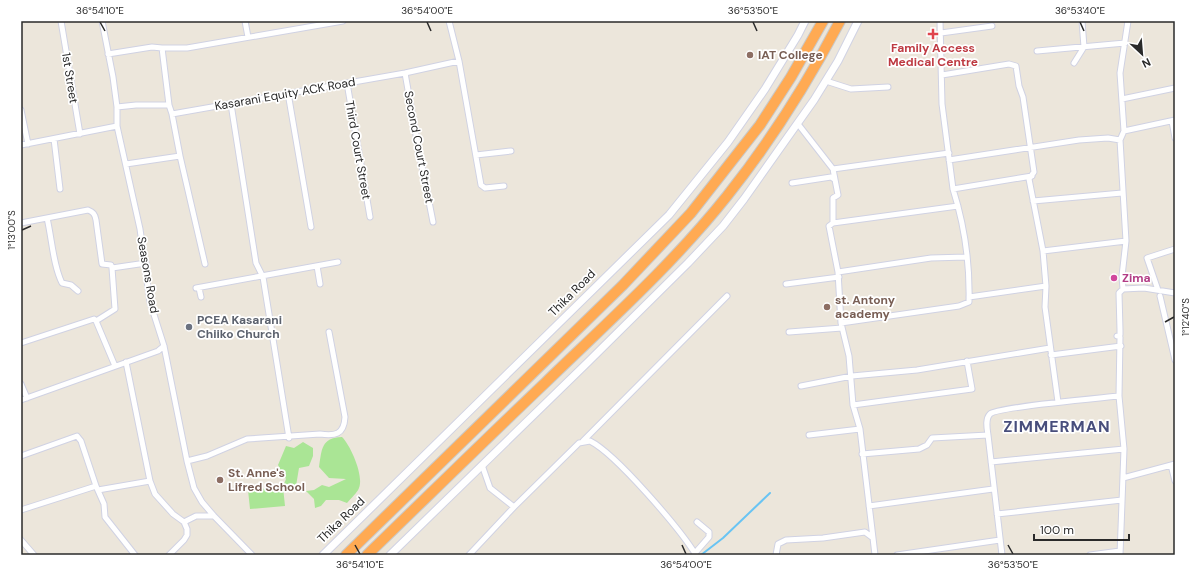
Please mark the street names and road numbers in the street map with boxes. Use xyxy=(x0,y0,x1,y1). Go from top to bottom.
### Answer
street label: 1st Street xyxy=(58,51,82,105)
street label: Kasarani Equity ACK Road xyxy=(213,74,357,114)
street label: Second Court Street xyxy=(400,89,438,205)
street label: Third Court Street xyxy=(341,99,375,201)
street label: Seasons Road xyxy=(133,235,163,315)
street label: Thika Road xyxy=(545,266,599,320)
street label: Thika Road xyxy=(314,493,368,547)

